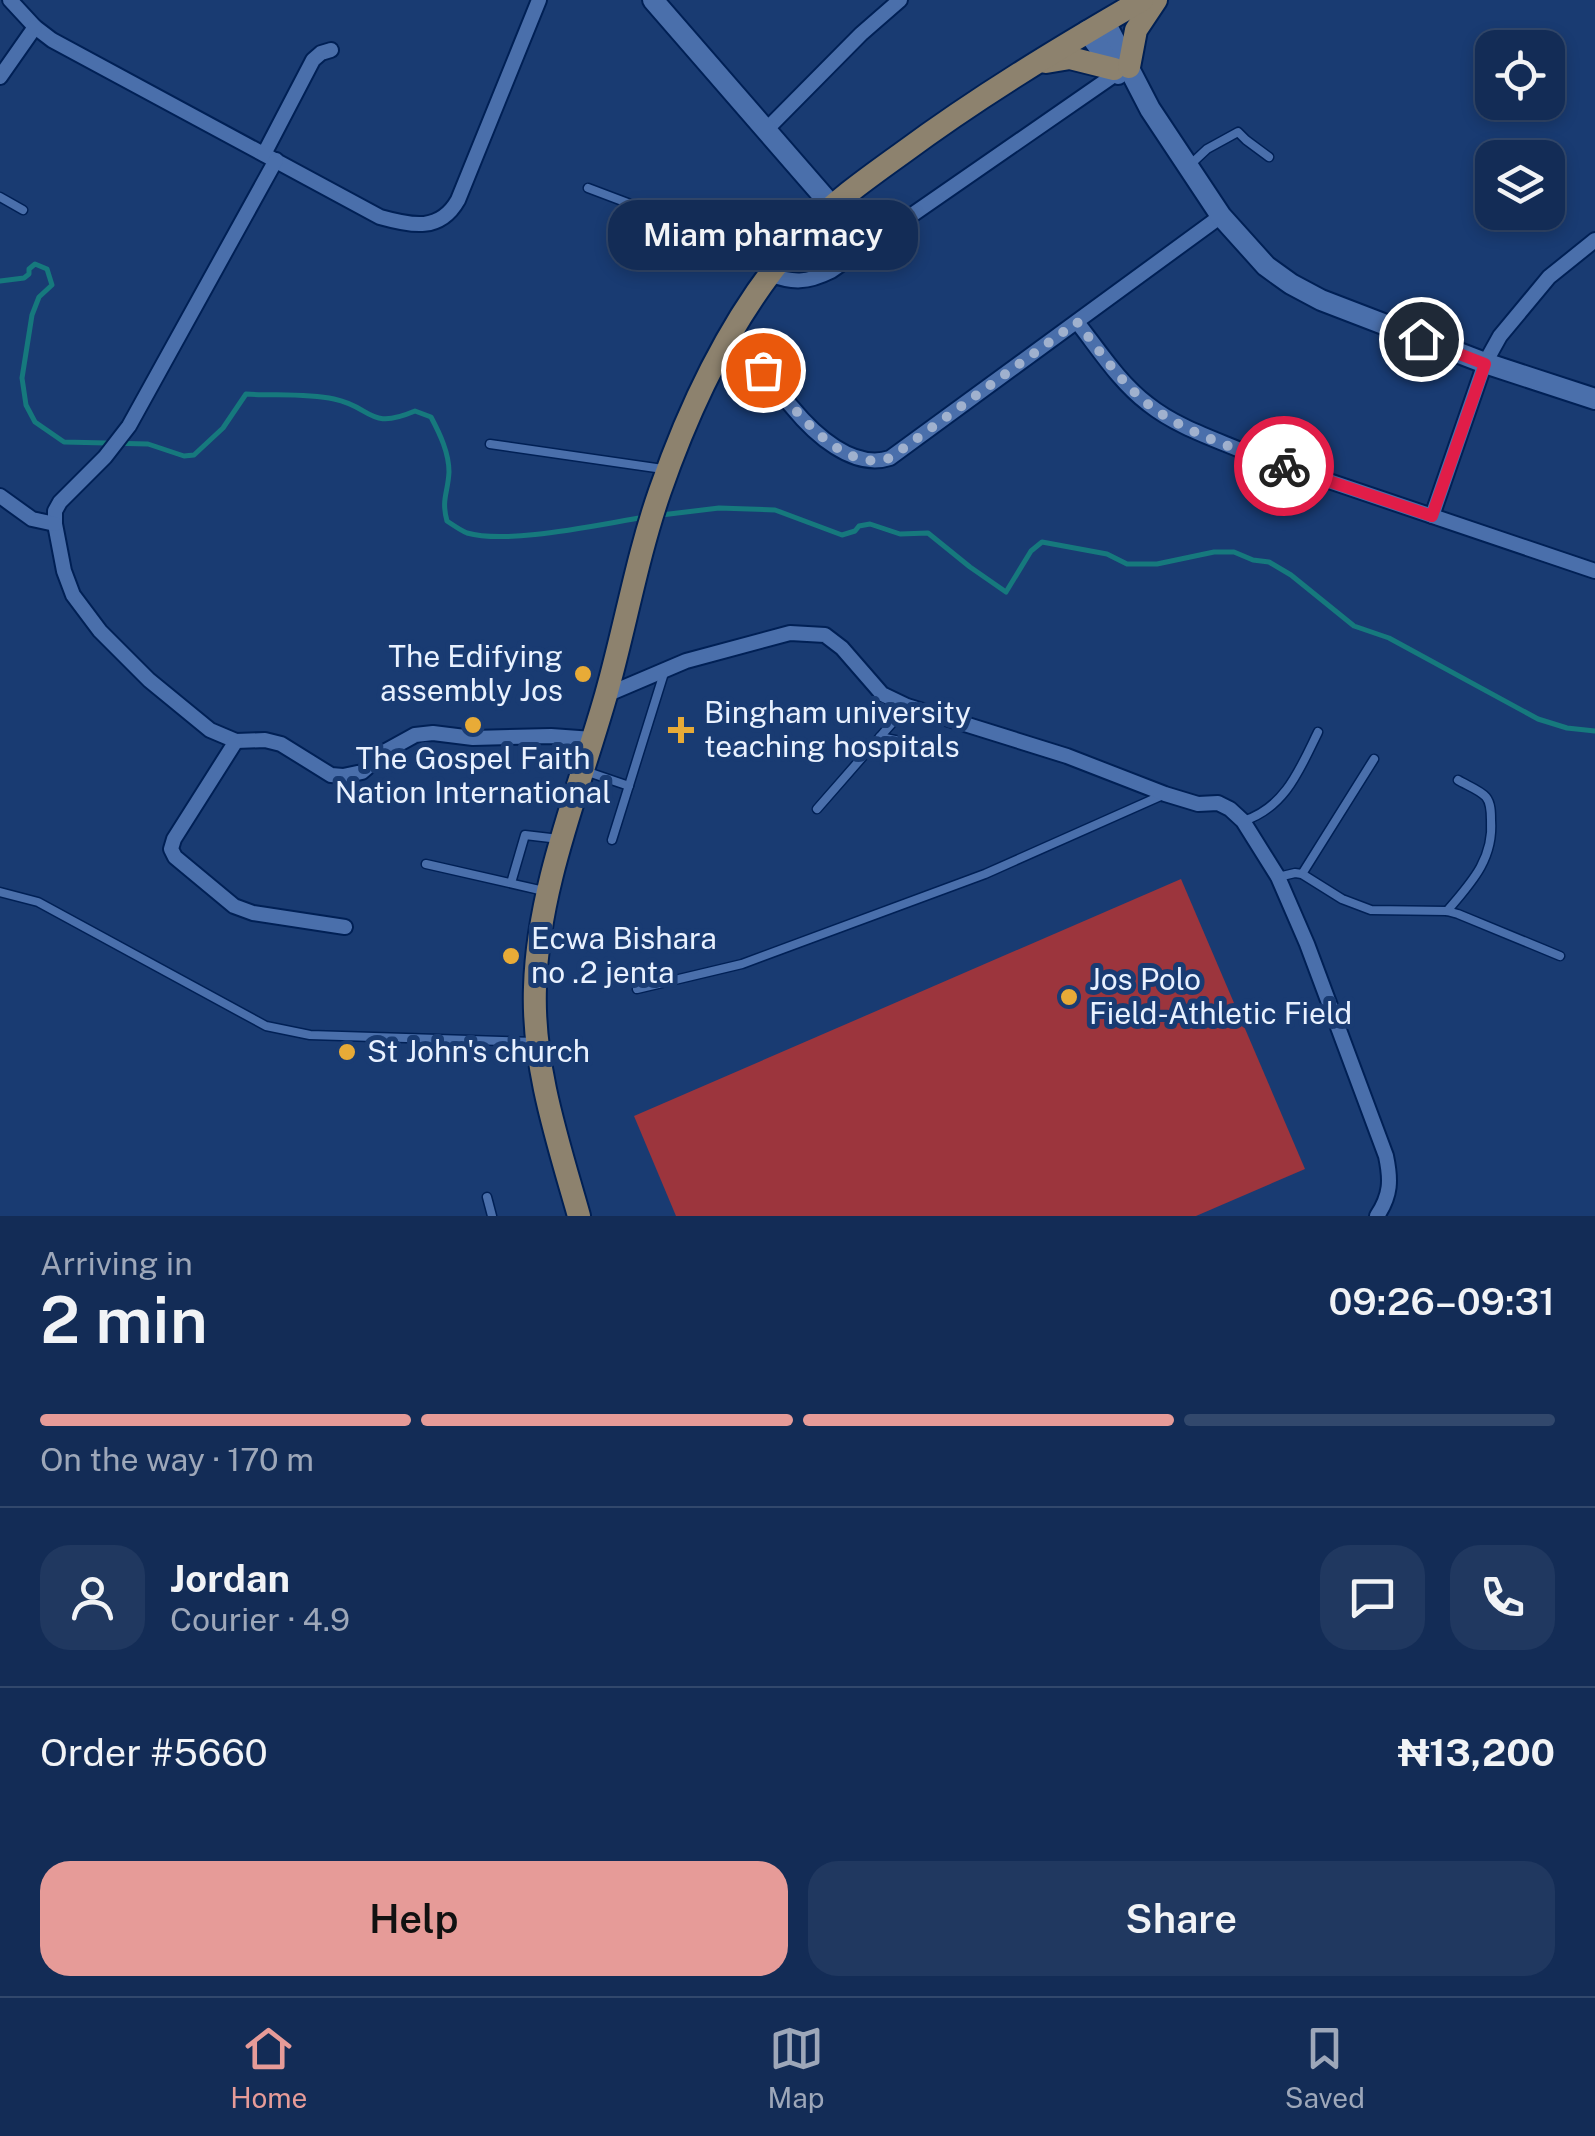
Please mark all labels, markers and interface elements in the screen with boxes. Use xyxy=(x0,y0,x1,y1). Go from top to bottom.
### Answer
map controls xyxy=(1475,30,1565,230)
button: locate xyxy=(1475,30,1565,120)
button: layers xyxy=(1475,140,1565,230)
callout: Miam pharmacy xyxy=(608,200,918,270)
text: Miam pharmacy xyxy=(643,216,883,253)
pin xyxy=(1379,297,1464,382)
icon: home xyxy=(1394,312,1449,367)
pin xyxy=(721,328,806,413)
icon: bag xyxy=(736,343,791,398)
courier xyxy=(1234,416,1334,516)
icon: bike xyxy=(1257,439,1312,494)
place label: The Edifying assembly Jos xyxy=(380,638,563,708)
marker: The Edifying assembly Jos xyxy=(572,663,594,685)
place label: Bingham university teaching hospitals xyxy=(704,694,971,764)
marker: The Gospel Faith Nation International xyxy=(462,714,484,736)
marker: Bingham university teaching hospitals xyxy=(668,717,694,743)
place label: The Gospel Faith Nation International xyxy=(335,740,611,810)
place label: Ecwa Bishara no .2 jenta xyxy=(531,920,717,990)
marker: Ecwa Bishara no .2 jenta xyxy=(500,945,522,967)
place label: Jos Polo Field-Athletic Field xyxy=(1089,961,1352,1031)
marker: Jos Polo Field-Athletic Field xyxy=(1058,986,1080,1008)
place label: St John's church xyxy=(367,1033,590,1069)
marker: St John's church xyxy=(336,1041,358,1063)
text: Arriving in xyxy=(40,1245,193,1282)
text: 09:26–09:31 xyxy=(1329,1279,1555,1324)
text: 2 min xyxy=(40,1281,208,1358)
text: On the way · 170 m xyxy=(40,1441,314,1478)
button: person xyxy=(40,1545,145,1650)
button: chat xyxy=(1320,1545,1425,1650)
button: phone xyxy=(1450,1545,1555,1650)
text: Jordan xyxy=(170,1556,290,1601)
text: Courier · 4.9 xyxy=(170,1601,350,1638)
text: Order #5660 xyxy=(40,1730,268,1775)
text: ₦13,200 xyxy=(1398,1730,1555,1775)
button: Help xyxy=(40,1861,788,1976)
button: Share xyxy=(808,1861,1555,1976)
tab: Home xyxy=(230,2021,307,2114)
tab: Map xyxy=(768,2021,824,2114)
tab: Saved xyxy=(1285,2021,1365,2114)

